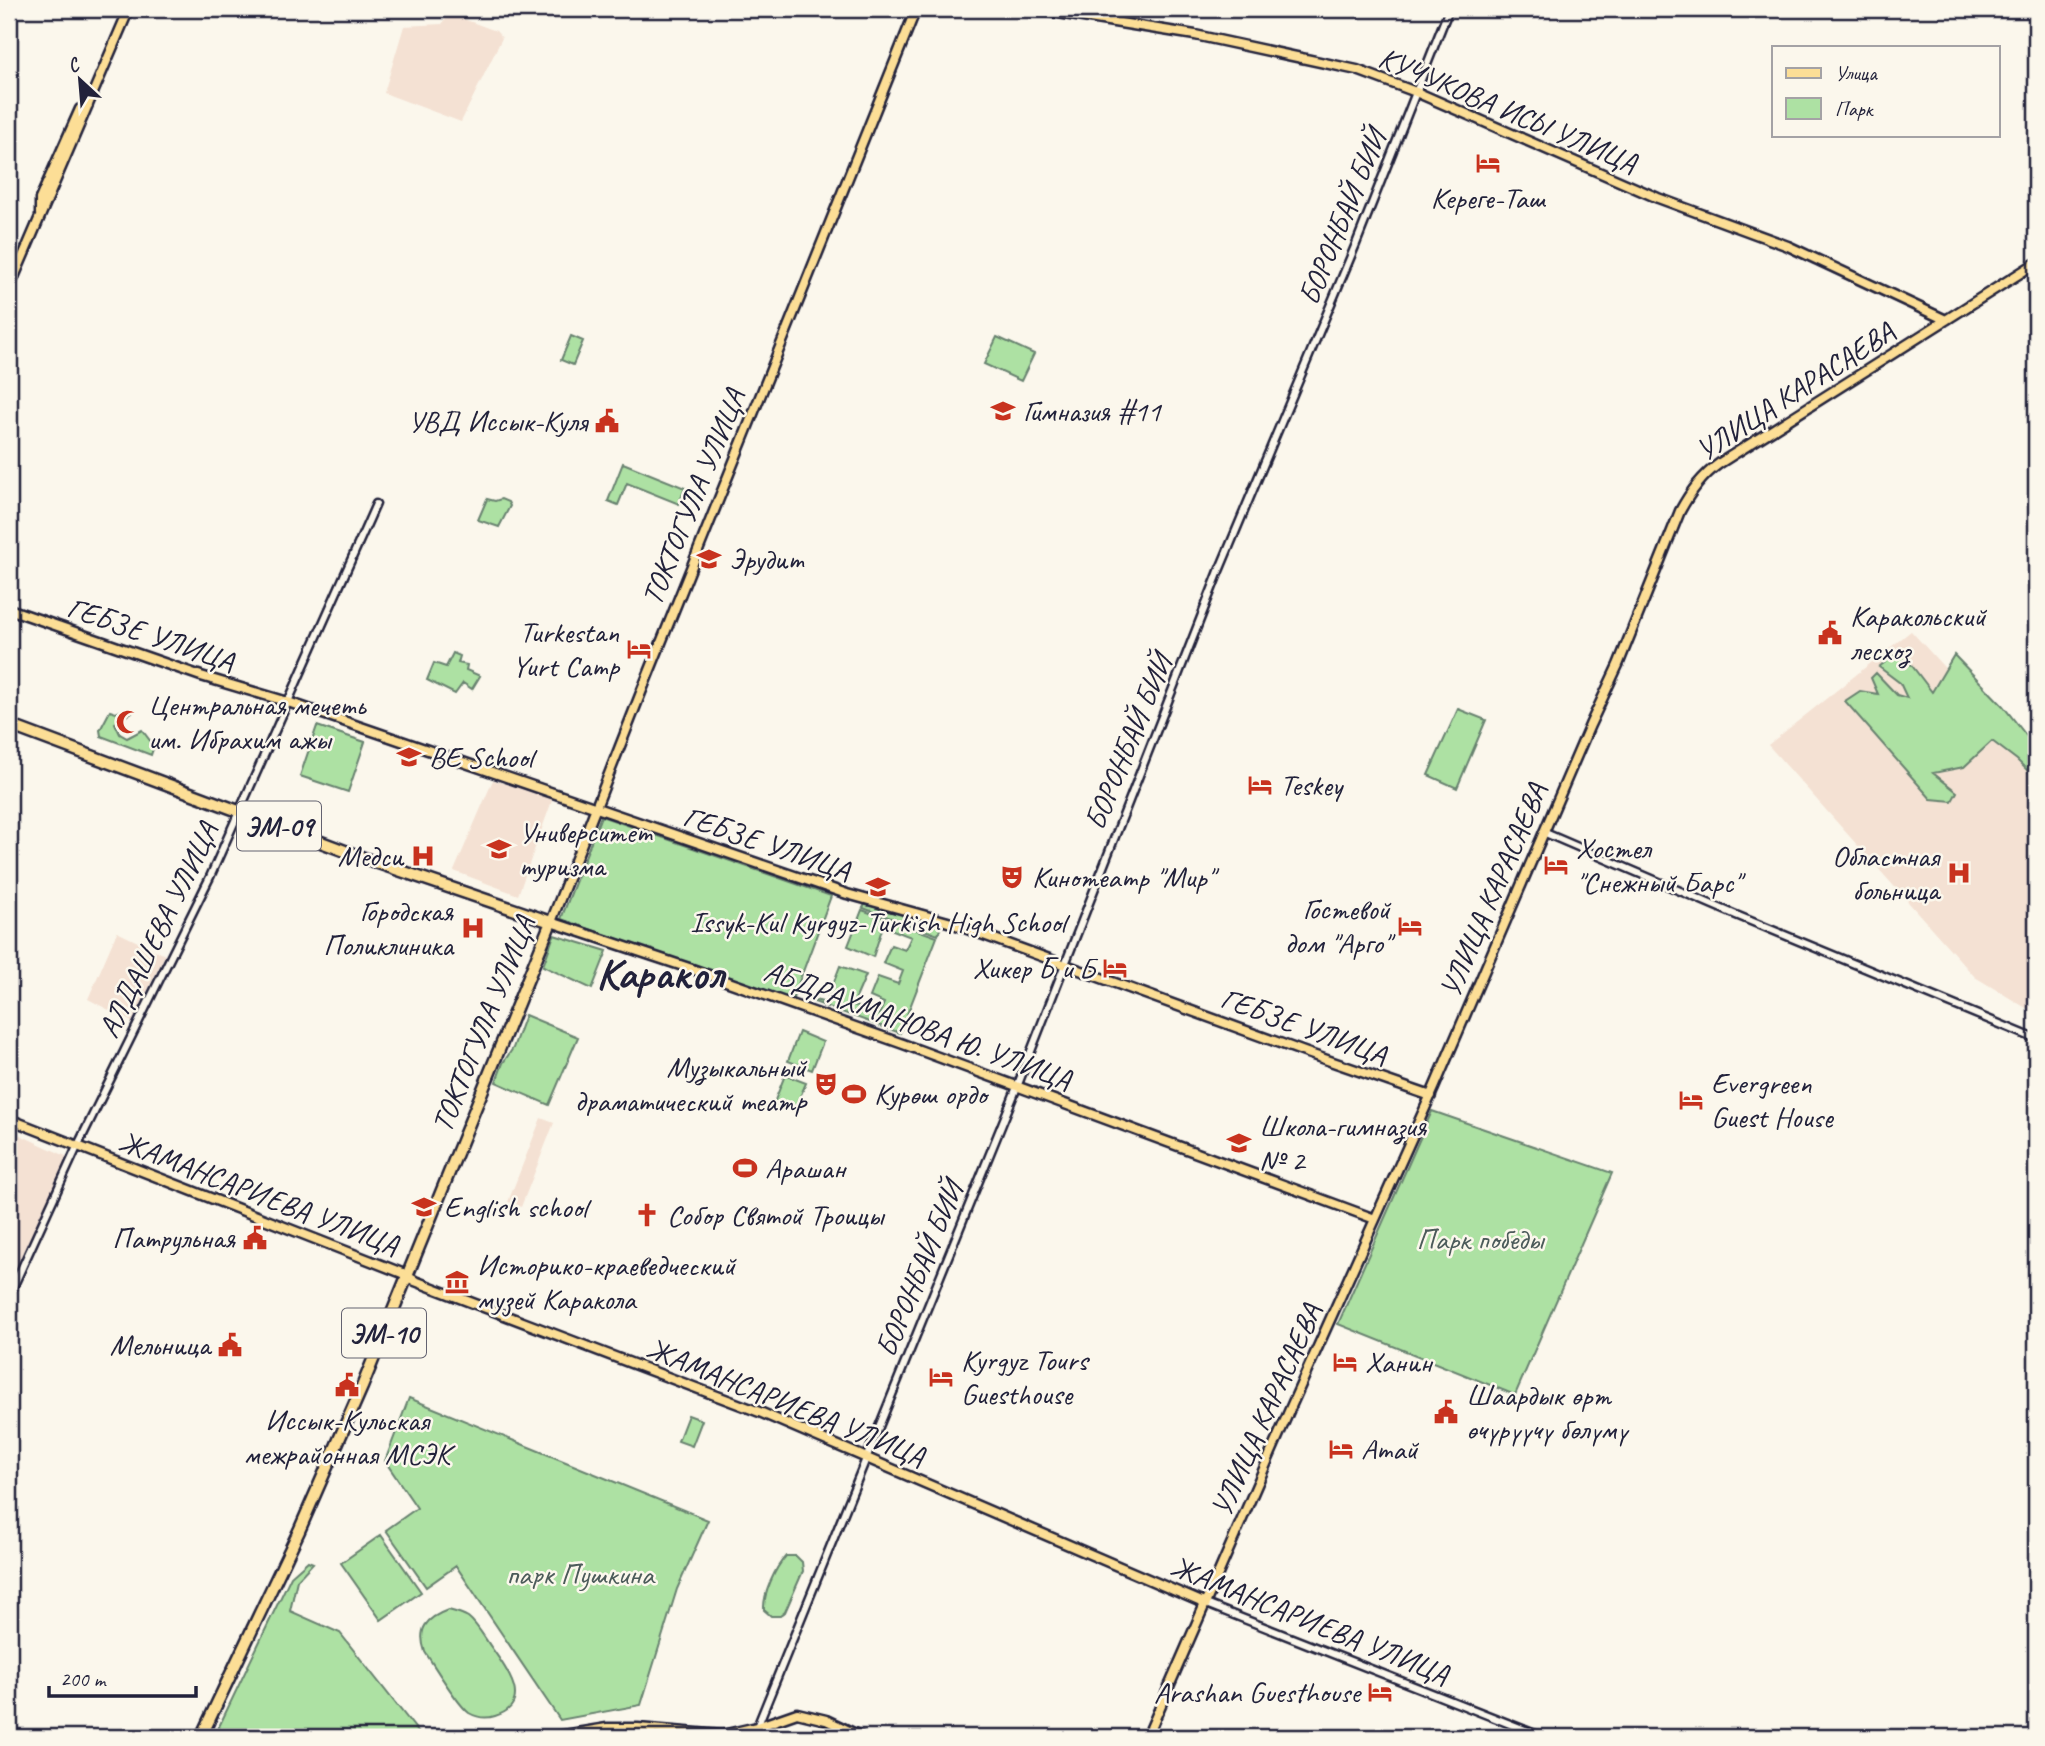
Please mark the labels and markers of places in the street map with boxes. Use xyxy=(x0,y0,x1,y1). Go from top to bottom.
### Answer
hotel icon: Кереге-Таш xyxy=(1474,149,1502,177)
place label: Кереге-Таш xyxy=(1431,179,1546,217)
place label: Гимназия #11 xyxy=(1023,392,1162,430)
school or university icon: Гимназия #11 xyxy=(989,397,1017,425)
place label: УВД Иссык-Куля xyxy=(408,402,590,440)
public building icon: УВД Иссык-Куля xyxy=(593,407,621,435)
place label: Эрудит xyxy=(729,540,805,578)
school or university icon: Эрудит xyxy=(695,545,723,573)
place label: Каракольский лесхоз xyxy=(1850,597,1987,669)
place label: Turkestan Yurt Camp xyxy=(512,613,621,685)
public building icon: Каракольский лесхоз xyxy=(1816,619,1844,647)
hotel icon: Turkestan Yurt Camp xyxy=(625,635,653,663)
place label: Центральная мечеть им. Ибрахим ажы xyxy=(148,686,368,758)
mosque icon: Центральная мечеть им. Ибрахим ажы xyxy=(114,708,142,736)
place label: BE School xyxy=(429,738,538,776)
school or university icon: BE School xyxy=(395,743,423,771)
place label: Teskey xyxy=(1280,766,1345,804)
hotel icon: Teskey xyxy=(1246,771,1274,799)
place label: Университет туризма xyxy=(519,813,653,885)
place label: Хостел "Снежный Барс" xyxy=(1576,829,1746,901)
school or university icon: Университет туризма xyxy=(485,835,513,863)
place label: Медси xyxy=(338,837,405,875)
place label: Областная больница xyxy=(1832,837,1942,909)
hospital icon: Медси xyxy=(409,842,437,870)
hotel icon: Хостел "Снежный Барс" xyxy=(1542,851,1570,879)
place label: Кинотеатр "Мир" xyxy=(1032,858,1220,896)
hospital icon: Областная больница xyxy=(1945,859,1973,887)
theatre icon: Кинотеатр "Мир" xyxy=(998,863,1026,891)
school or university icon: Issyk-Kul Kyrgyz-Turkish High School xyxy=(864,873,892,901)
place label: Гостевой дом "Арго" xyxy=(1284,890,1396,962)
place label: Городская Поликлиника xyxy=(323,892,455,964)
place label: Issyk-Kul Kyrgyz-Turkish High School xyxy=(690,903,1071,941)
hotel icon: Гостевой дом "Арго" xyxy=(1396,912,1424,940)
hospital icon: Городская Поликлиника xyxy=(459,914,487,942)
place label: Хикер Б и Б xyxy=(973,949,1099,987)
hotel icon: Хикер Б и Б xyxy=(1101,954,1129,982)
place label: Музыкальный драматический театр xyxy=(575,1048,808,1120)
place label: Evergreen Guest House xyxy=(1711,1064,1835,1136)
theatre icon: Музыкальный драматический театр xyxy=(812,1070,840,1098)
place label: Курөш ордо xyxy=(874,1075,990,1113)
sports icon: Курөш ордо xyxy=(840,1080,868,1108)
hotel icon: Evergreen Guest House xyxy=(1677,1086,1705,1114)
place label: Школа-гимназия № 2 xyxy=(1259,1107,1427,1179)
school or university icon: Школа-гимназия № 2 xyxy=(1225,1129,1253,1157)
place label: Арашан xyxy=(765,1149,848,1187)
sports icon: Арашан xyxy=(731,1154,759,1182)
place label: Еnglish school xyxy=(444,1188,592,1226)
school or university icon: Еnglish school xyxy=(410,1193,438,1221)
place label: Собор Святой Троицы xyxy=(667,1196,885,1234)
church icon: Собор Святой Троицы xyxy=(633,1201,661,1229)
place label: Патрульная xyxy=(112,1219,236,1257)
public building icon: Патрульная xyxy=(241,1224,269,1252)
place label: Историко-краеведческий музей Каракола xyxy=(477,1246,737,1318)
museum icon: Историко-краеведческий музей Каракола xyxy=(443,1268,471,1296)
place label: Мельница xyxy=(110,1326,213,1364)
public building icon: Мельница xyxy=(216,1331,244,1359)
place label: Kyrgyz Tours Guesthouse xyxy=(961,1341,1090,1413)
place label: Ханин xyxy=(1365,1343,1434,1381)
hotel icon: Ханин xyxy=(1331,1348,1359,1376)
hotel icon: Kyrgyz Tours Guesthouse xyxy=(927,1363,955,1391)
public building icon: Иссык-Кульская межрайонная МСЭК xyxy=(333,1371,361,1399)
place label: Шаардык өрт өчүрүүчү бөлүмү xyxy=(1466,1376,1630,1448)
public building icon: Шаардык өрт өчүрүүчү бөлүмү xyxy=(1432,1398,1460,1426)
place label: Иссык-Кульская межрайонная МСЭК xyxy=(244,1401,456,1473)
place label: Атай xyxy=(1361,1430,1419,1468)
hotel icon: Атай xyxy=(1327,1435,1355,1463)
place label: Arashan Guesthouse xyxy=(1154,1673,1362,1711)
hotel icon: Arashan Guesthouse xyxy=(1366,1678,1394,1706)

